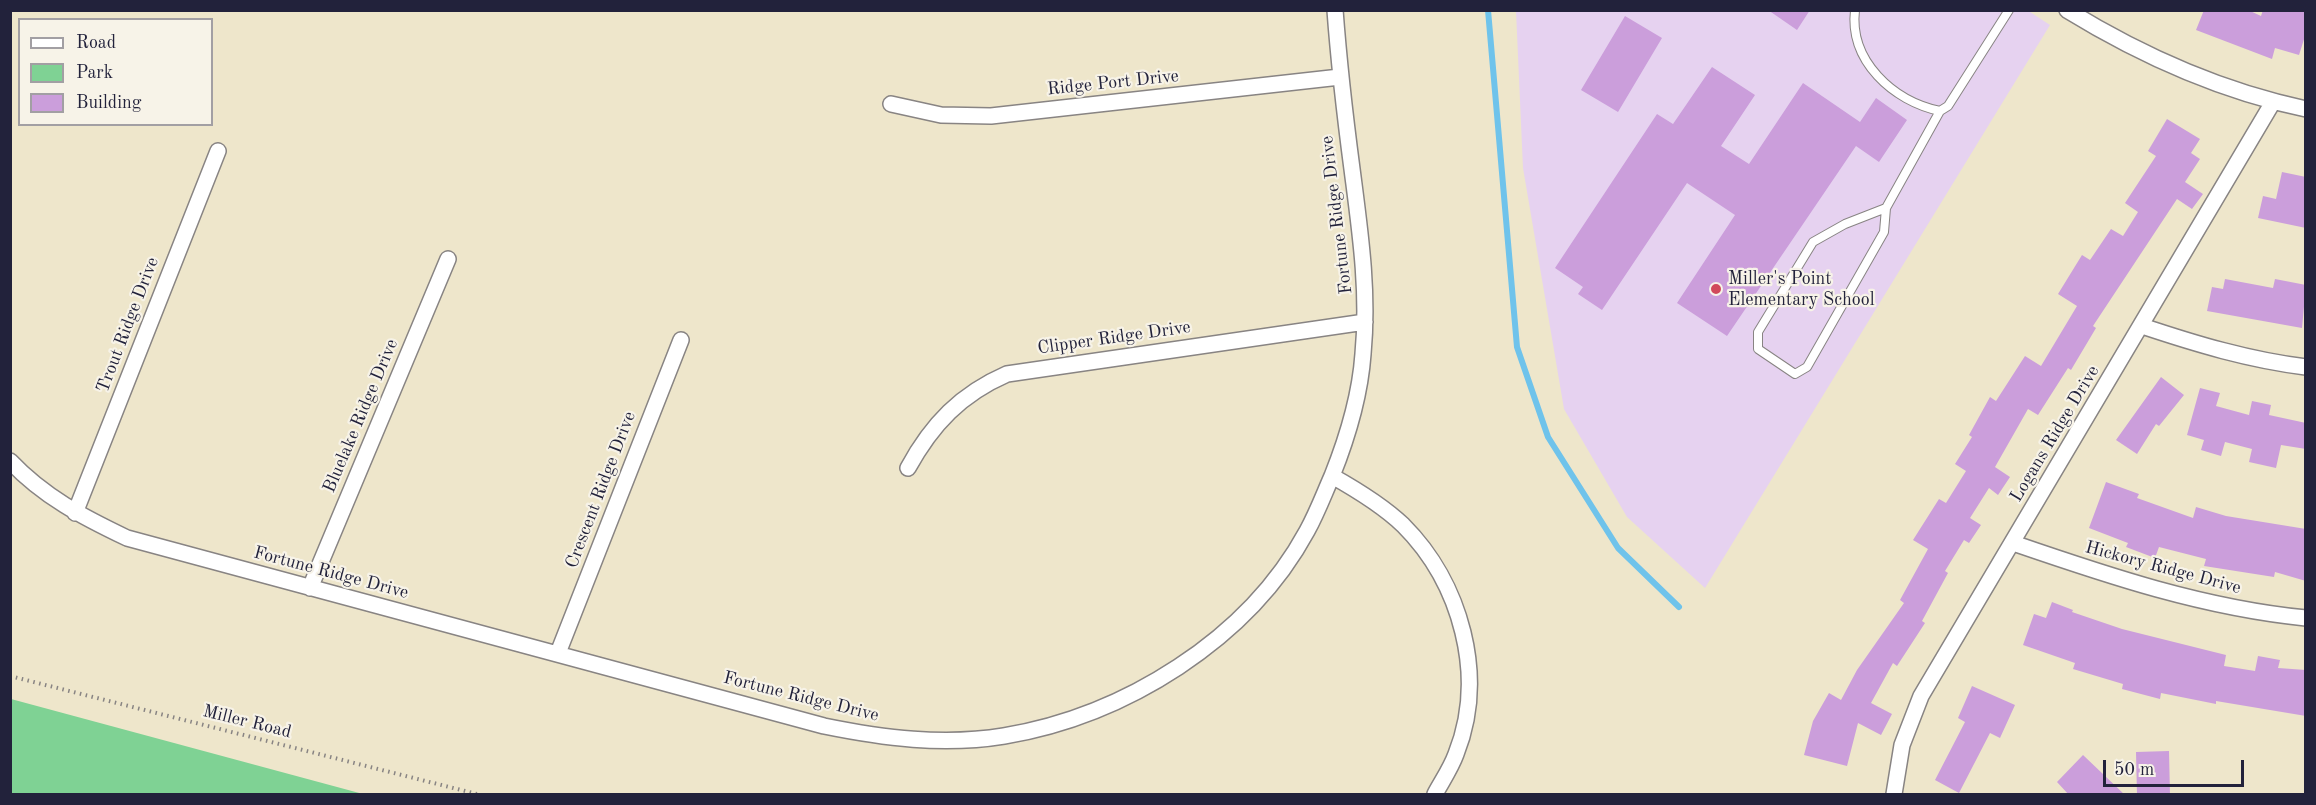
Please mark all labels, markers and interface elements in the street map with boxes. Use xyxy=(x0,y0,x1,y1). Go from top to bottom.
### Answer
legend xyxy=(18,18,213,126)
text: Road xyxy=(76,34,116,52)
text: Park xyxy=(76,64,113,82)
street label: Ridge Port Drive xyxy=(1046,65,1180,101)
text: Building xyxy=(76,94,141,112)
street label: Fortune Ridge Drive xyxy=(1317,135,1357,295)
street label: Trout Ridge Drive xyxy=(92,254,164,396)
place label: Miller's Point Elementary School xyxy=(1728,268,1875,310)
marker: Miller's Point Elementary School xyxy=(1709,282,1723,296)
street label: Clipper Ridge Drive xyxy=(1036,317,1192,359)
street label: Bluelake Ridge Drive xyxy=(319,336,403,496)
street label: Logans Ridge Drive xyxy=(2006,362,2104,506)
street label: Crescent Ridge Drive xyxy=(561,409,641,571)
street label: Hickory Ridge Drive xyxy=(2083,537,2243,599)
street label: Fortune Ridge Drive xyxy=(251,542,411,604)
street label: Fortune Ridge Drive xyxy=(721,667,881,727)
street label: Miller Road xyxy=(200,701,294,743)
scale bar xyxy=(2106,748,2247,786)
text: 50 m xyxy=(2114,761,2154,779)

